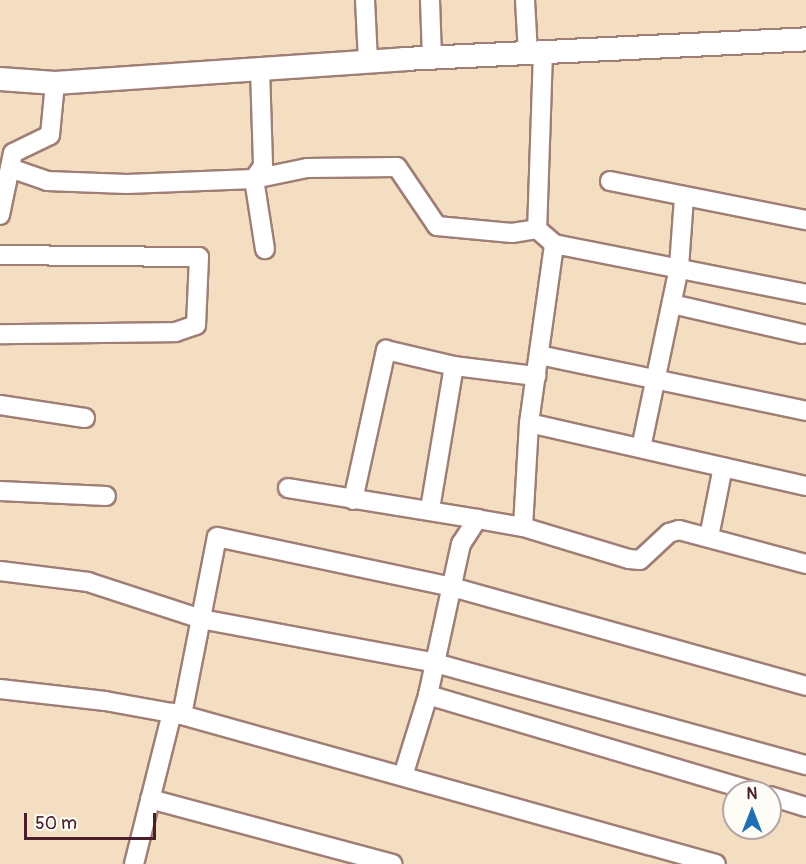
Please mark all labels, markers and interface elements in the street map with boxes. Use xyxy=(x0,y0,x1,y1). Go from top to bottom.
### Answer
north arrow xyxy=(722,780,782,840)
text: N xyxy=(747,784,757,804)
scale bar xyxy=(27,801,159,839)
text: 50 m xyxy=(35,812,77,835)

